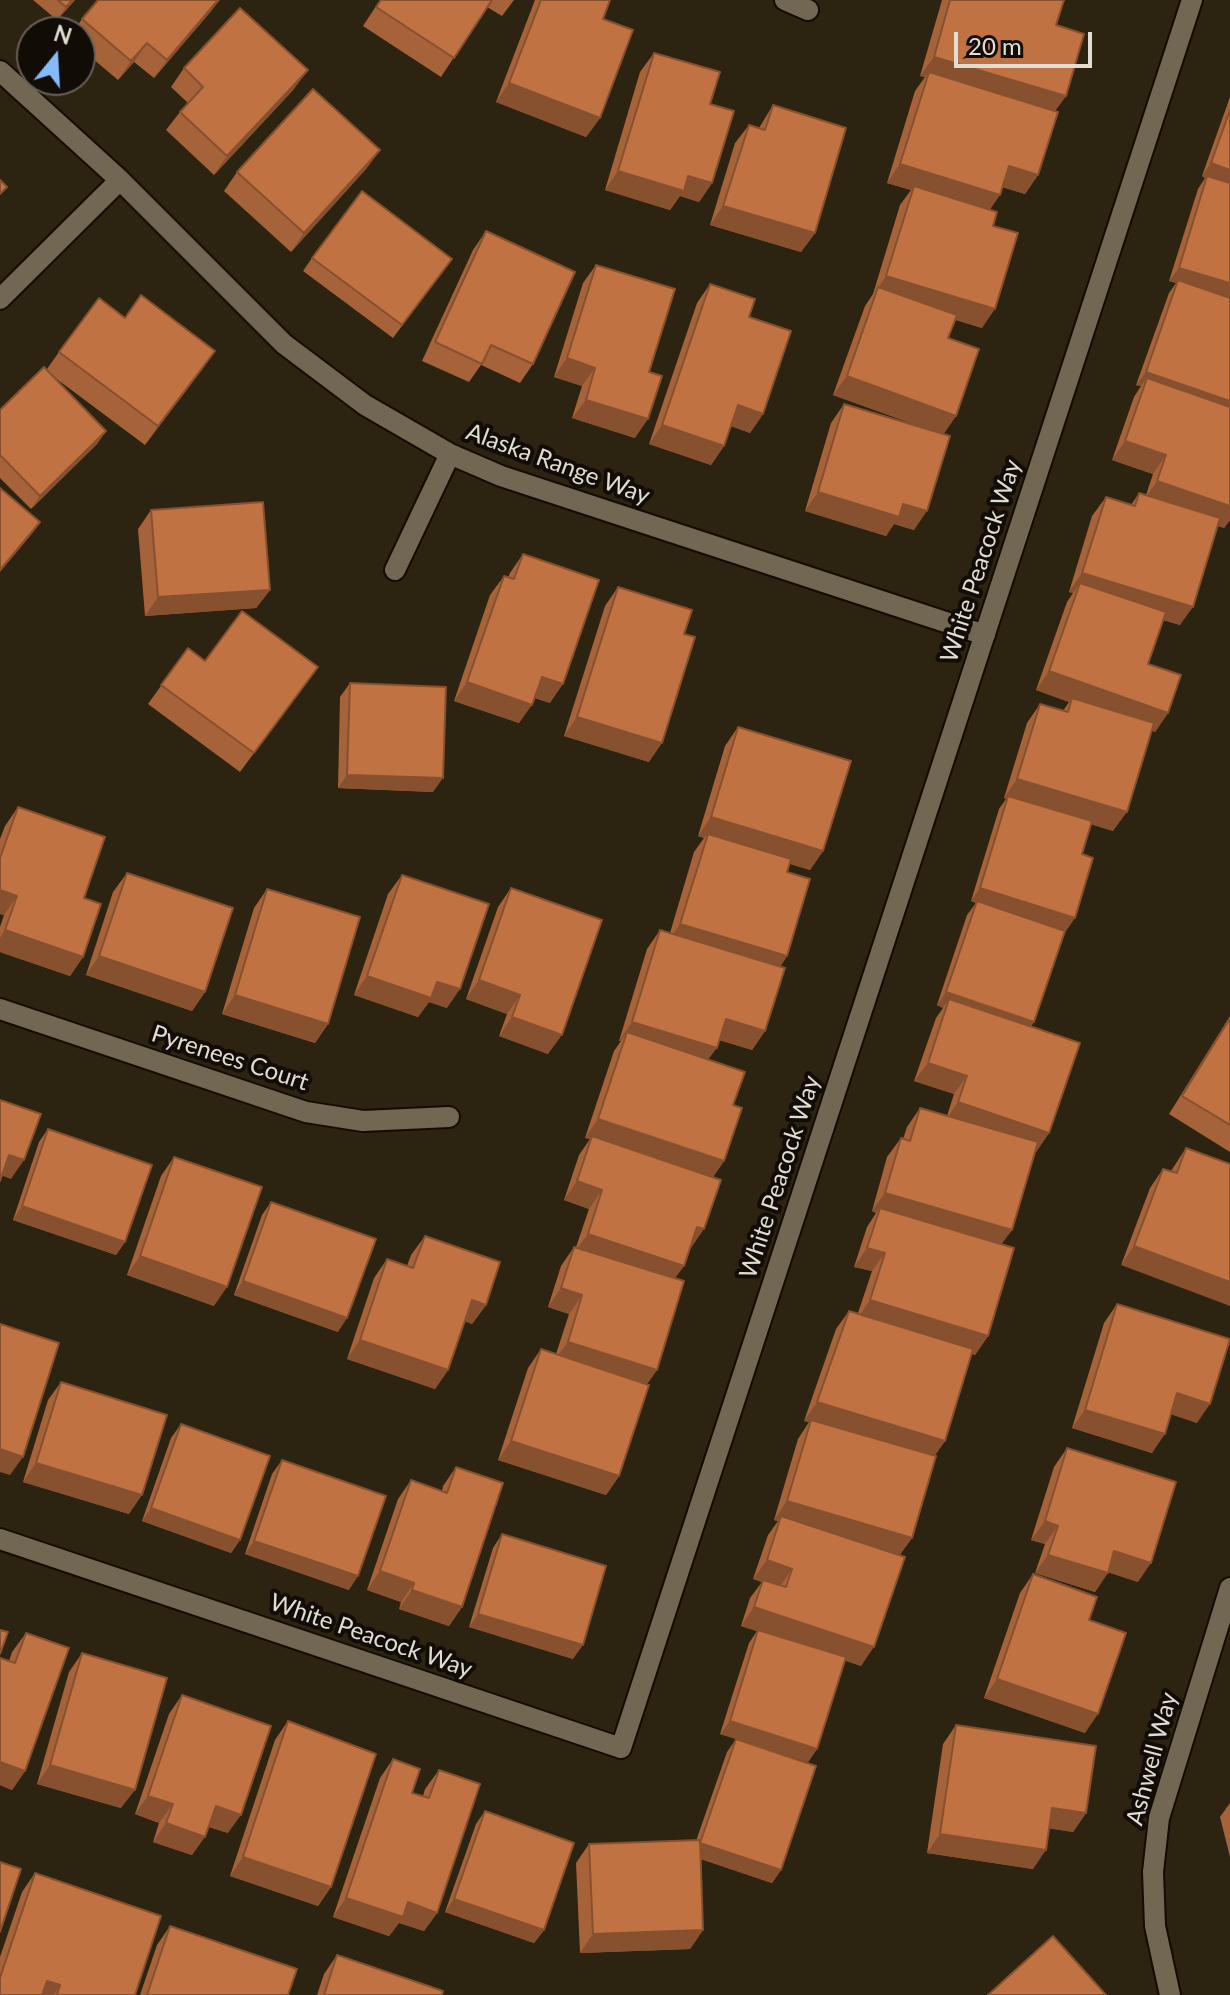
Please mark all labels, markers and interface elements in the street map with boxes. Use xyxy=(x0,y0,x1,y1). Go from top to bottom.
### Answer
north arrow xyxy=(16,16,96,96)
scale bar xyxy=(958,16,1096,66)
text: N xyxy=(51,19,75,50)
text: 20 m xyxy=(968,31,1022,60)
street label: Alaska Range Way xyxy=(462,417,654,511)
street label: White Peacock Way xyxy=(935,456,1027,666)
street label: Pyrenees Court xyxy=(148,1019,312,1097)
street label: White Peacock Way xyxy=(734,1072,826,1282)
street label: White Peacock Way xyxy=(266,1588,476,1684)
street label: Ashwell Way xyxy=(1120,1689,1184,1829)

